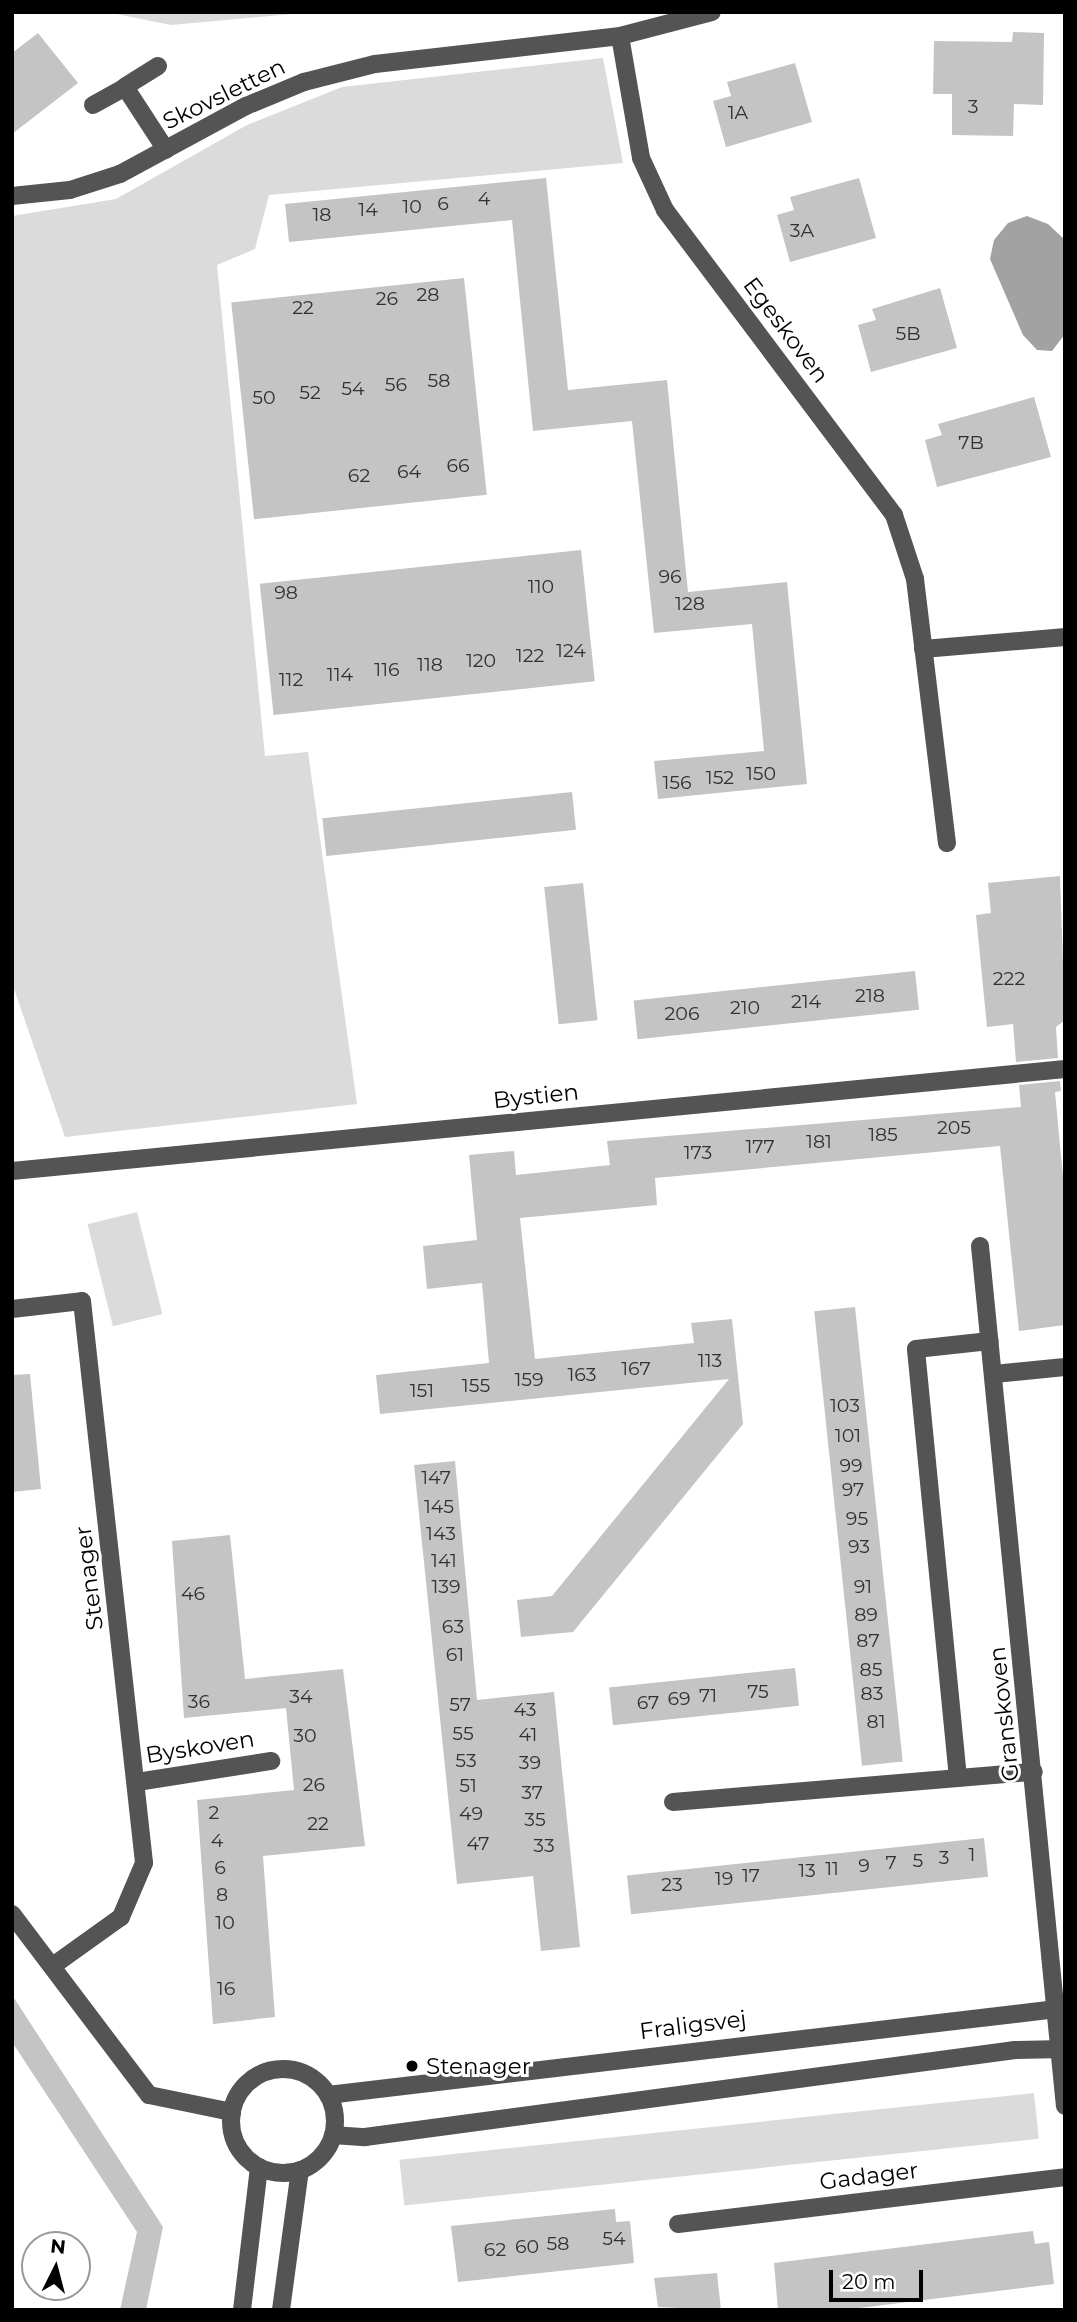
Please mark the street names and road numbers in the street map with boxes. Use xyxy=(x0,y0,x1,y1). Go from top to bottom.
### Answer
street label: Skovsletten xyxy=(158,53,290,135)
street label: Egeskoven xyxy=(737,272,835,388)
street label: Bystien xyxy=(492,1078,580,1114)
street label: Stenager xyxy=(69,1524,109,1632)
street label: Granskoven xyxy=(983,1645,1025,1783)
street label: Byskoven xyxy=(144,1725,256,1769)
street label: Fraligsvej xyxy=(638,2005,748,2045)
street label: Gadager xyxy=(818,2156,920,2196)

